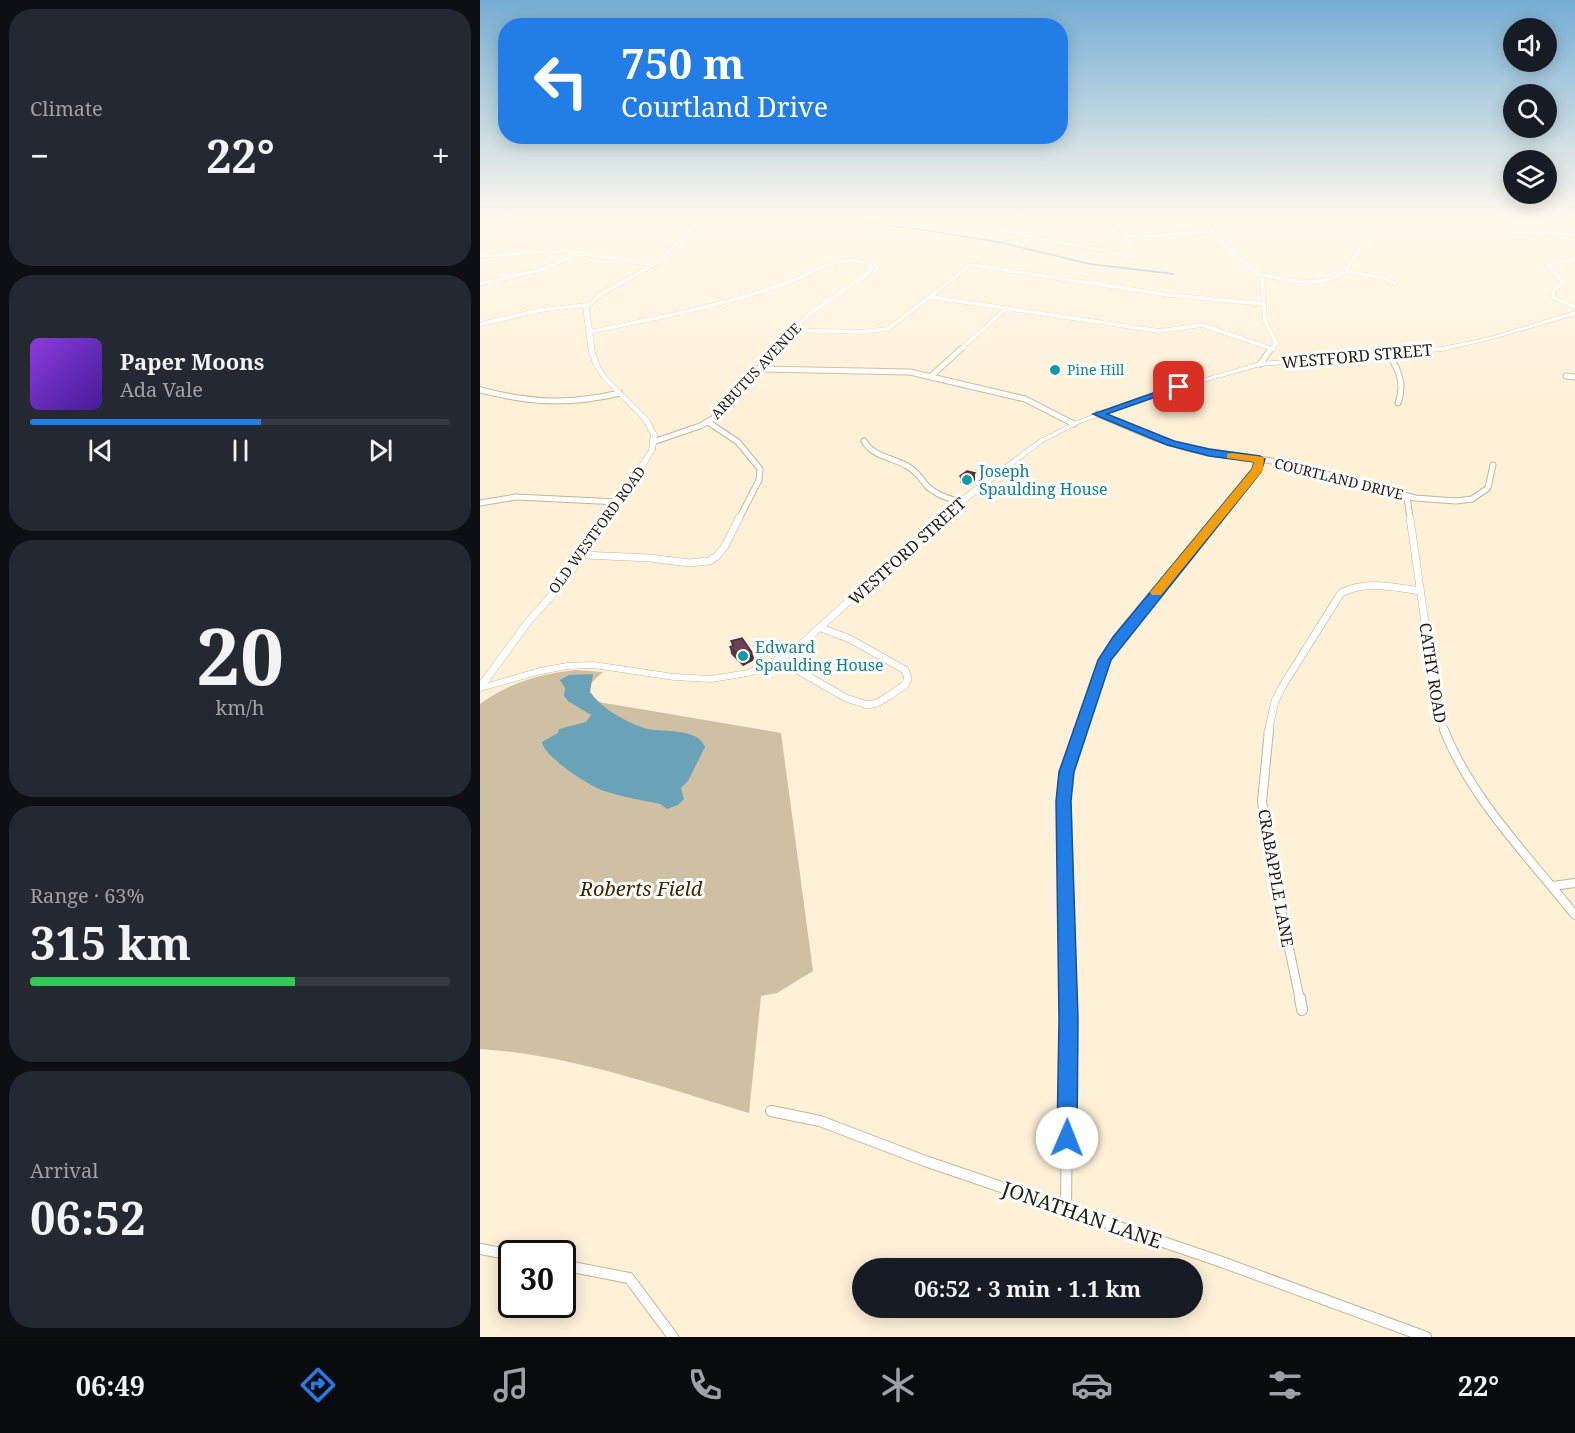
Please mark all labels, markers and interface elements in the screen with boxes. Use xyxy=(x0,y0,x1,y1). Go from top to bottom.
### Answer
map controls xyxy=(1503,18,1557,204)
button: sound xyxy=(1503,18,1557,72)
text: 750 m xyxy=(621,34,745,91)
icon: left xyxy=(522,42,600,120)
button: search xyxy=(1503,84,1557,138)
text: Courtland Drive xyxy=(621,88,828,125)
text: Climate xyxy=(30,95,103,122)
text: 22° xyxy=(206,125,275,186)
text: − xyxy=(30,133,49,178)
text: + xyxy=(432,133,450,178)
button: layers xyxy=(1503,150,1557,204)
street label: ARBUTUS AVENUE xyxy=(706,318,805,423)
street label: WESTFORD STREET xyxy=(1281,338,1433,374)
text: Paper Moons xyxy=(120,346,264,376)
place label: Pine Hill xyxy=(1067,360,1125,379)
pin xyxy=(1153,361,1204,412)
marker: Pine Hill xyxy=(1048,363,1062,377)
icon: arrive xyxy=(1162,370,1195,403)
text: Ada Vale xyxy=(120,376,203,403)
icon: previous xyxy=(84,434,117,467)
icon: pause xyxy=(224,434,257,467)
icon: next xyxy=(364,434,397,467)
street label: COURTLAND DRIVE xyxy=(1273,453,1406,504)
place label: Joseph Spaulding House xyxy=(978,460,1108,500)
street label: OLD WESTFORD ROAD xyxy=(544,462,649,597)
marker: Joseph Spaulding House xyxy=(960,473,974,487)
street label: WESTFORD STREET xyxy=(844,492,971,610)
text: 20 xyxy=(196,602,284,708)
street label: CATHY ROAD xyxy=(1414,621,1452,725)
place label: Edward Spaulding House xyxy=(755,636,884,676)
marker: Edward Spaulding House xyxy=(736,649,750,663)
text: km/h xyxy=(215,694,265,721)
street label: CRABAPPLE LANE xyxy=(1253,807,1299,949)
park label: Roberts Field xyxy=(579,875,703,902)
text: Range · 63% xyxy=(30,882,144,909)
text: 315 km xyxy=(30,912,191,973)
position arrow xyxy=(1035,1106,1099,1170)
text: Arrival xyxy=(30,1157,98,1184)
street label: JONATHAN LANE xyxy=(998,1174,1166,1254)
text: 06:52 xyxy=(30,1187,145,1248)
speed limit sign: 30 xyxy=(498,1240,576,1318)
text: 06:52 · 3 min · 1.1 km xyxy=(914,1273,1141,1303)
icon: directions xyxy=(297,1364,339,1406)
icon: music xyxy=(490,1364,532,1406)
icon: phone xyxy=(684,1364,726,1406)
icon: climate xyxy=(877,1364,919,1406)
icon: car xyxy=(1071,1364,1113,1406)
icon: filters xyxy=(1264,1364,1306,1406)
text: 06:49 xyxy=(76,1367,145,1404)
text: 22° xyxy=(1458,1367,1499,1404)

